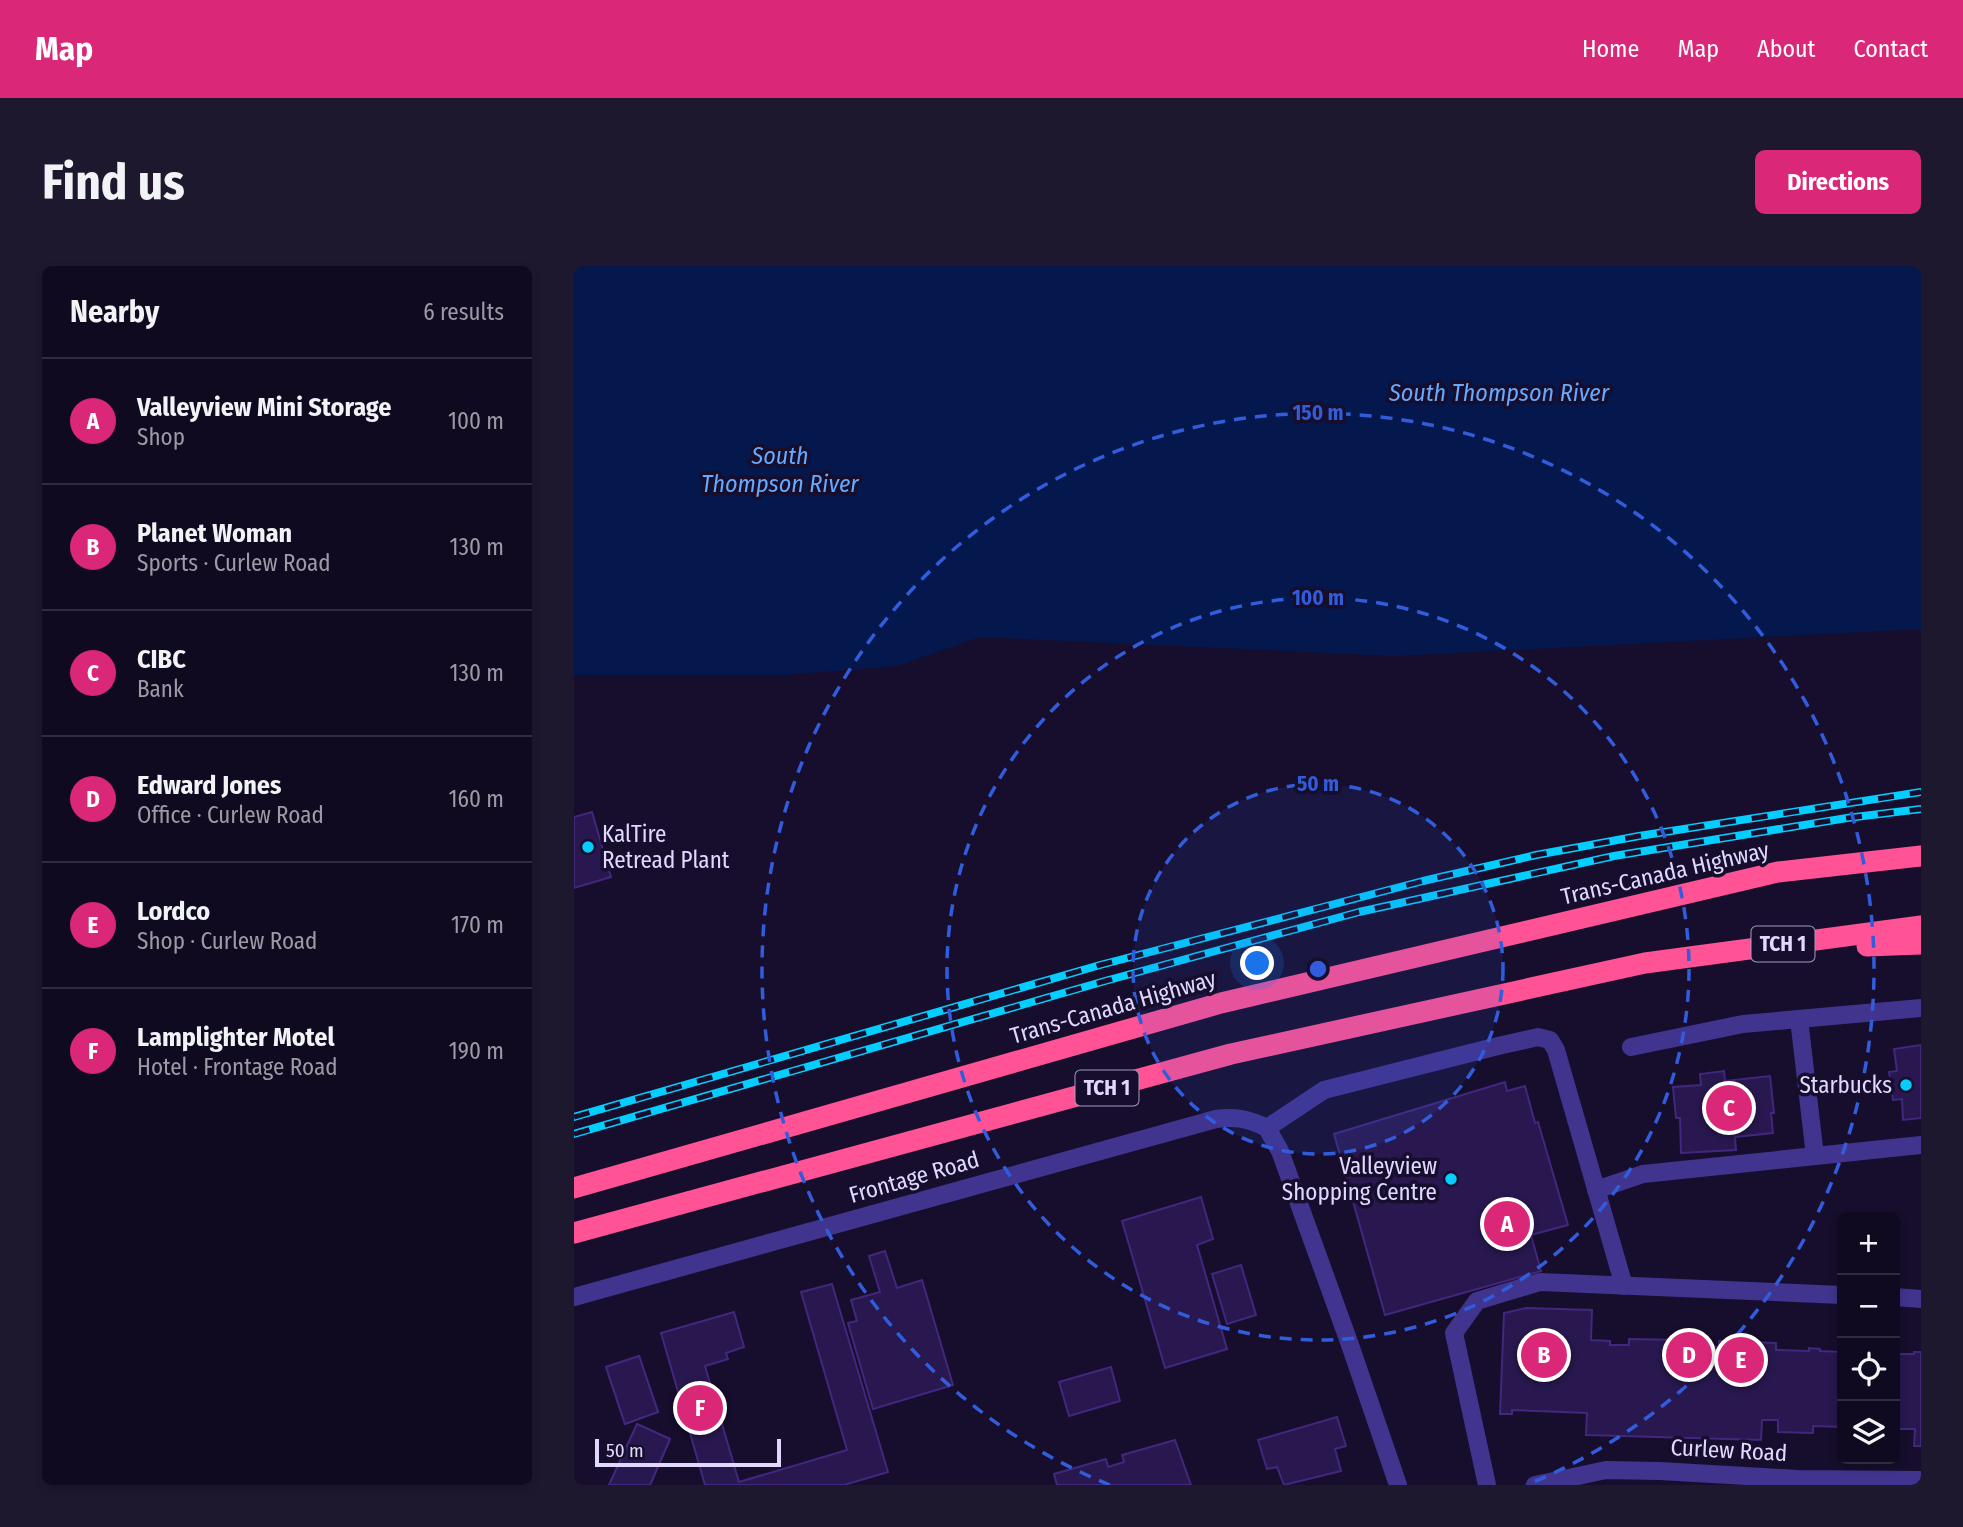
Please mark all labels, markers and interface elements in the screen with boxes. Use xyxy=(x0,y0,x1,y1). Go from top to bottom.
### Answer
text: Map xyxy=(35,29,93,69)
text: Home xyxy=(1582,35,1639,63)
text: Map xyxy=(1677,35,1719,63)
text: About xyxy=(1757,35,1815,63)
text: Contact xyxy=(1853,35,1928,63)
button: Directions xyxy=(1755,150,1921,214)
text: Find us xyxy=(42,153,185,212)
text: Nearby xyxy=(70,294,159,330)
text: 6 results xyxy=(423,298,504,326)
water label: South Thompson River xyxy=(1388,379,1610,407)
text: Valleyview Mini Storage xyxy=(137,392,391,423)
text: 150 m xyxy=(1292,400,1344,426)
text: A xyxy=(87,407,99,435)
text: 100 m xyxy=(448,407,504,435)
text: Shop xyxy=(137,423,185,451)
water label: South Thompson River xyxy=(701,442,859,498)
text: Planet Woman xyxy=(137,518,292,549)
text: B xyxy=(87,533,99,561)
text: 130 m xyxy=(450,533,504,561)
text: Sports · Curlew Road xyxy=(137,549,331,577)
text: 100 m xyxy=(1292,585,1344,611)
text: CIBC xyxy=(137,644,186,675)
text: C xyxy=(87,659,99,687)
text: 130 m xyxy=(450,659,504,687)
text: Bank xyxy=(137,675,184,703)
text: Edward Jones xyxy=(137,770,281,801)
text: 50 m xyxy=(1297,771,1339,797)
text: D xyxy=(86,785,100,813)
text: 160 m xyxy=(449,785,504,813)
text: Office · Curlew Road xyxy=(137,801,324,829)
place label: KalTire Retread Plant xyxy=(602,820,730,874)
street label: Trans-Canada Highway xyxy=(1558,835,1772,911)
marker: KalTire Retread Plant xyxy=(580,839,596,855)
text: Lordco xyxy=(137,896,210,927)
text: E xyxy=(88,911,98,939)
text: 170 m xyxy=(451,911,504,939)
road number: TCH 1 xyxy=(1752,926,1814,962)
text: Shop · Curlew Road xyxy=(137,927,317,955)
your location xyxy=(1240,946,1274,980)
centre of rings xyxy=(1306,957,1330,981)
street label: Trans-Canada Highway xyxy=(1007,964,1220,1050)
text: Lamplighter Motel xyxy=(137,1022,335,1053)
text: F xyxy=(88,1037,98,1065)
text: 190 m xyxy=(449,1037,504,1065)
text: Hotel · Frontage Road xyxy=(137,1053,338,1081)
road number: TCH 1 xyxy=(1076,1070,1138,1106)
place label: Starbucks xyxy=(1799,1071,1892,1099)
marker: Starbucks xyxy=(1898,1077,1914,1093)
pin: C xyxy=(1706,1082,1752,1134)
street label: Frontage Road xyxy=(846,1145,982,1209)
place label: Valleyview Shopping Centre xyxy=(1282,1152,1437,1206)
marker: Valleyview Shopping Centre xyxy=(1443,1171,1459,1187)
pin: A xyxy=(1484,1198,1530,1250)
map controls xyxy=(1837,1212,1900,1464)
button: + xyxy=(1837,1212,1900,1275)
button: − xyxy=(1837,1275,1900,1338)
pin: B xyxy=(1521,1329,1567,1381)
pin: D xyxy=(1666,1329,1712,1381)
pin: E xyxy=(1718,1334,1764,1386)
button: locate xyxy=(1837,1338,1900,1401)
pin: F xyxy=(677,1382,723,1434)
button: layers xyxy=(1837,1401,1900,1464)
street label: Curlew Road xyxy=(1670,1433,1788,1467)
scale bar xyxy=(595,1436,780,1468)
text: 50 m xyxy=(606,1439,644,1462)

